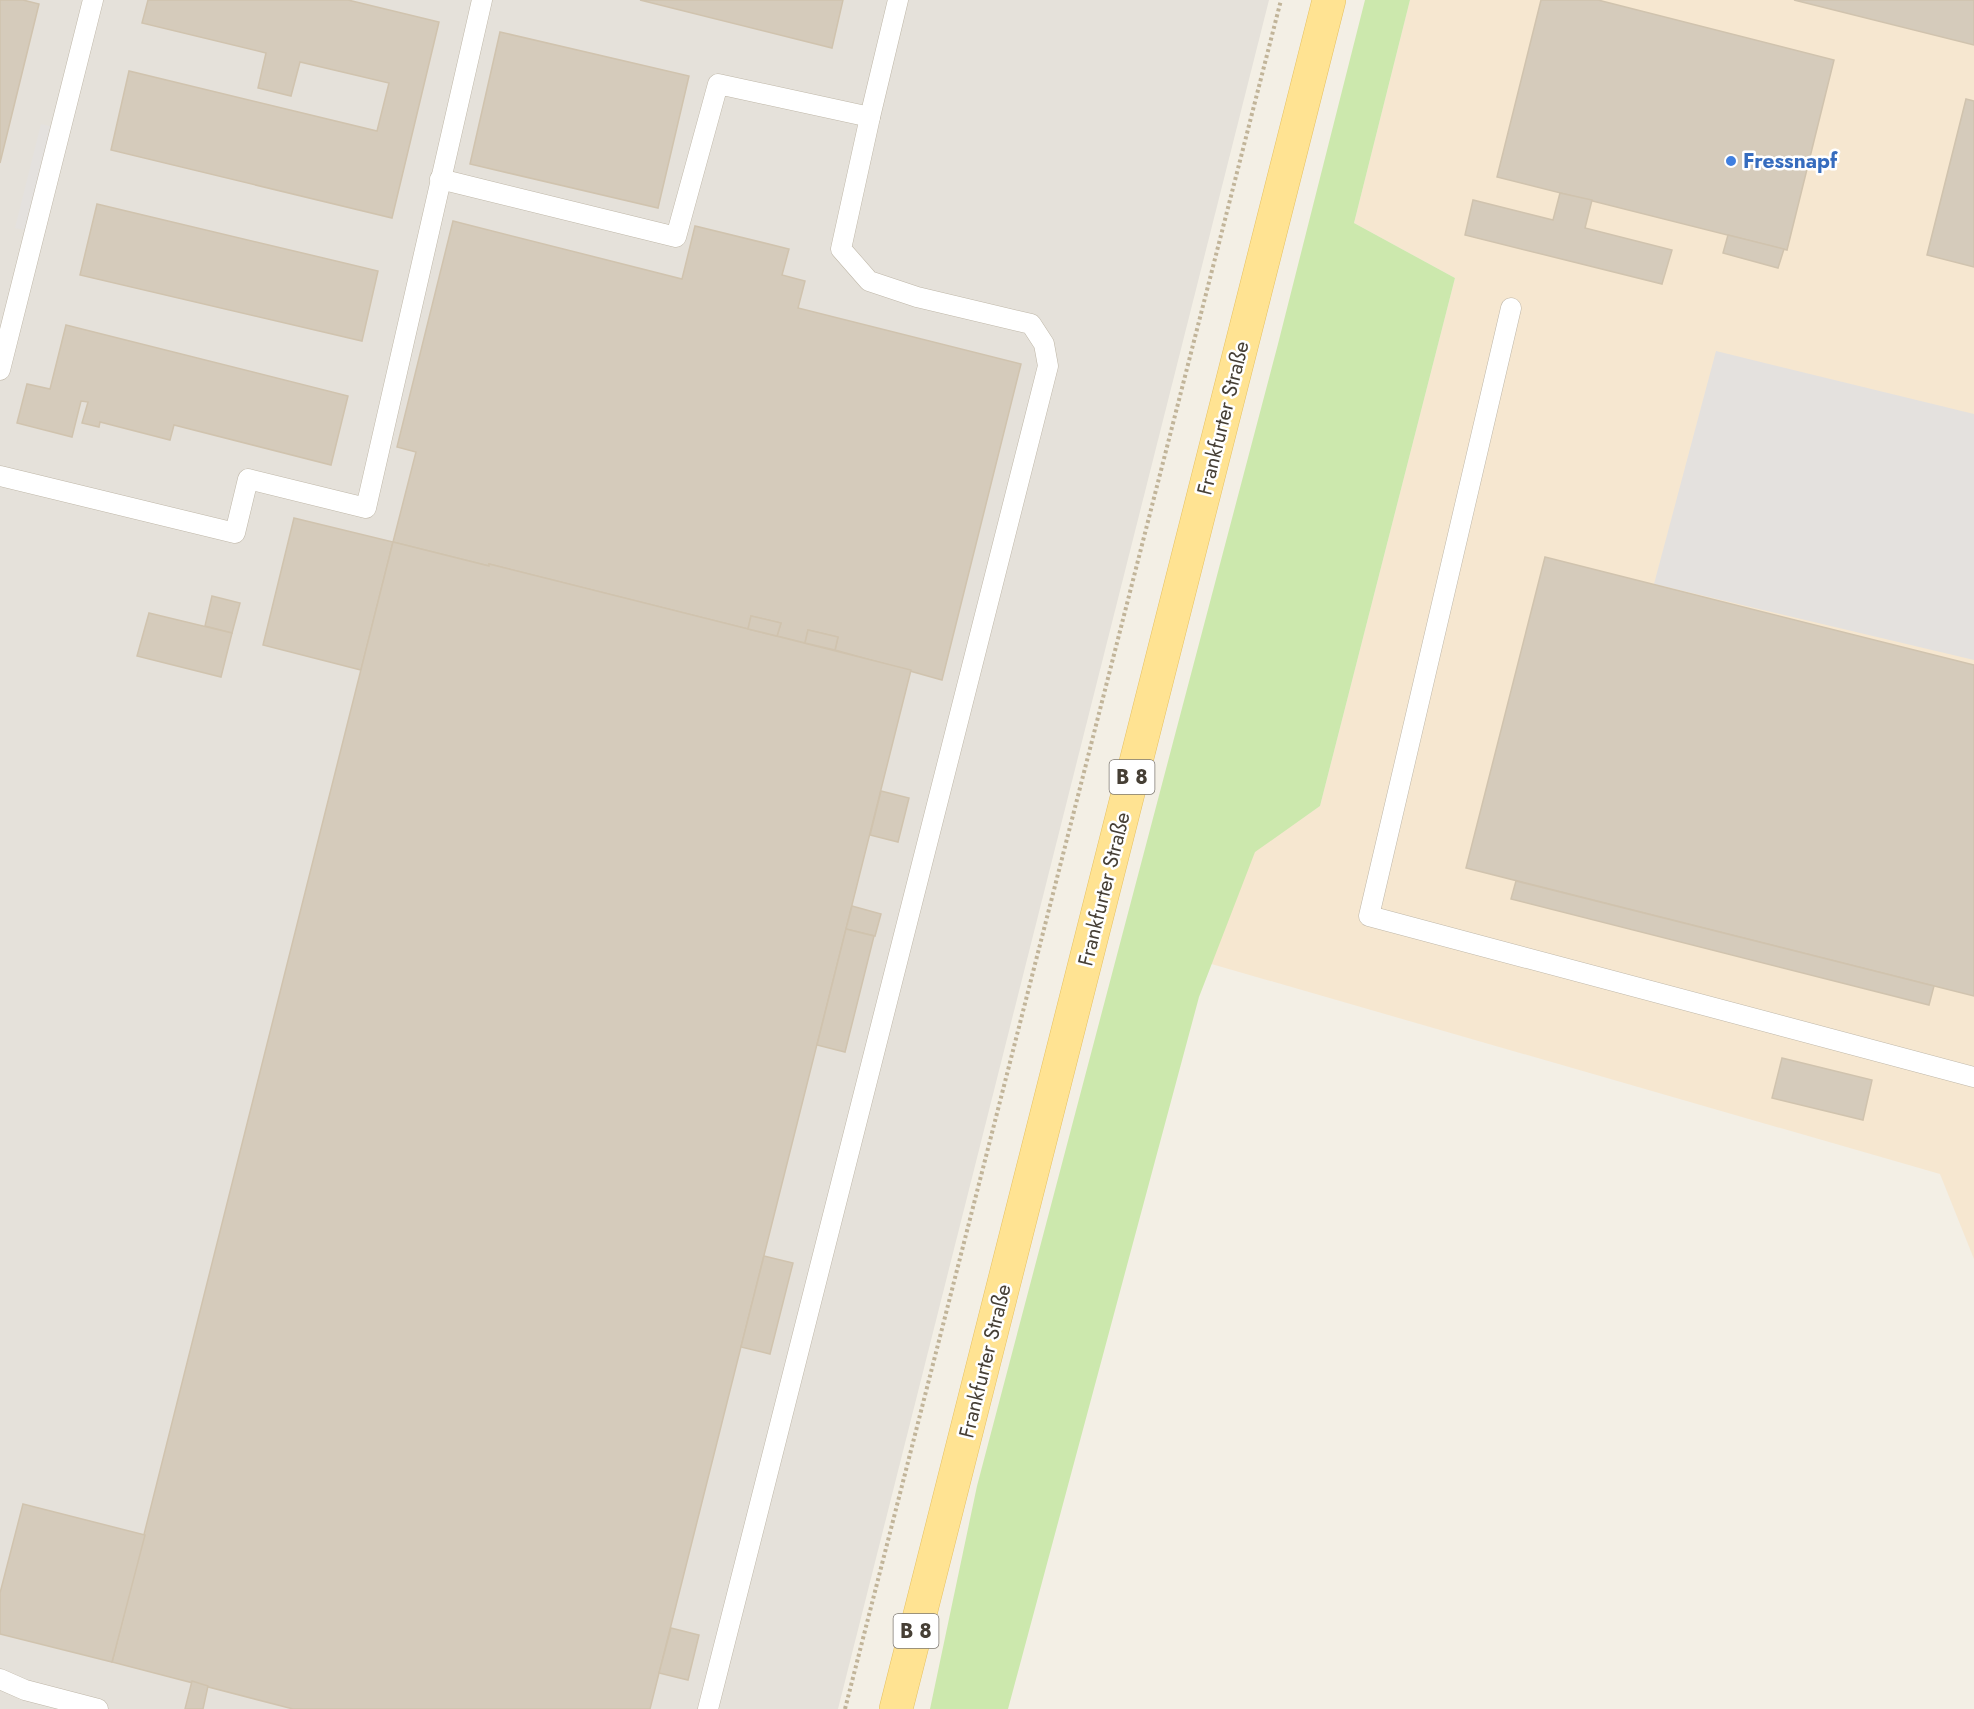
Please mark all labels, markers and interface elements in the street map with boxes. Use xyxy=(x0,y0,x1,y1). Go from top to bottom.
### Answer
place label: Fressnapf xyxy=(1743,146,1838,176)
marker: Fressnapf xyxy=(1724,154,1738,168)
street label: Frankfurter Straße xyxy=(1189,338,1257,498)
road number: B 8 xyxy=(1110,760,1154,794)
street label: Frankfurter Straße xyxy=(1070,809,1138,969)
street label: Frankfurter Straße xyxy=(951,1281,1019,1441)
road number: B 8 xyxy=(894,1614,938,1648)

